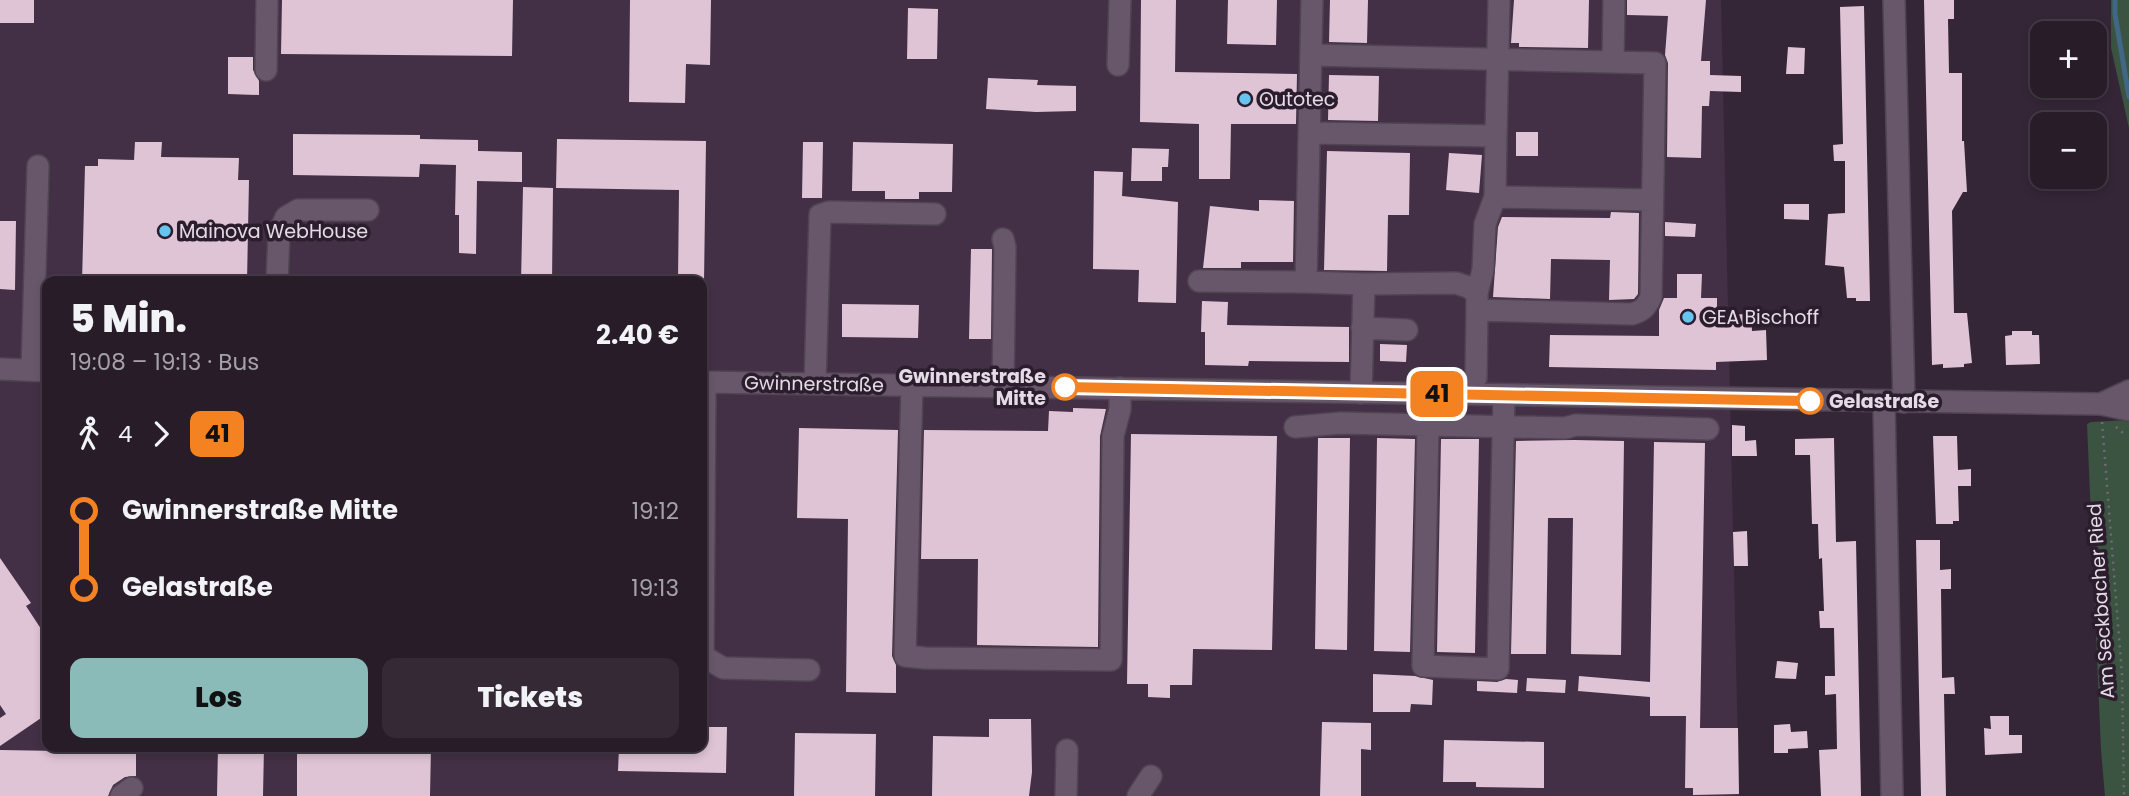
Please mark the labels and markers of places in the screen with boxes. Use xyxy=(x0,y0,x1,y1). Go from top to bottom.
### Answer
place label: Outotec xyxy=(1259,86,1335,113)
marker: Outotec xyxy=(1237,91,1253,107)
place label: Mainova WebHouse xyxy=(179,218,368,245)
marker: Mainova WebHouse xyxy=(157,223,173,239)
place label: GEA Bischoff xyxy=(1702,304,1819,331)
marker: GEA Bischoff xyxy=(1680,309,1696,325)
place label: Gwinnerstraße Mitte xyxy=(899,363,1046,412)
marker: Gwinnerstraße Mitte xyxy=(1052,374,1078,400)
marker: Gelastraße xyxy=(1797,388,1823,414)
place label: Gelastraße xyxy=(1829,388,1939,415)

